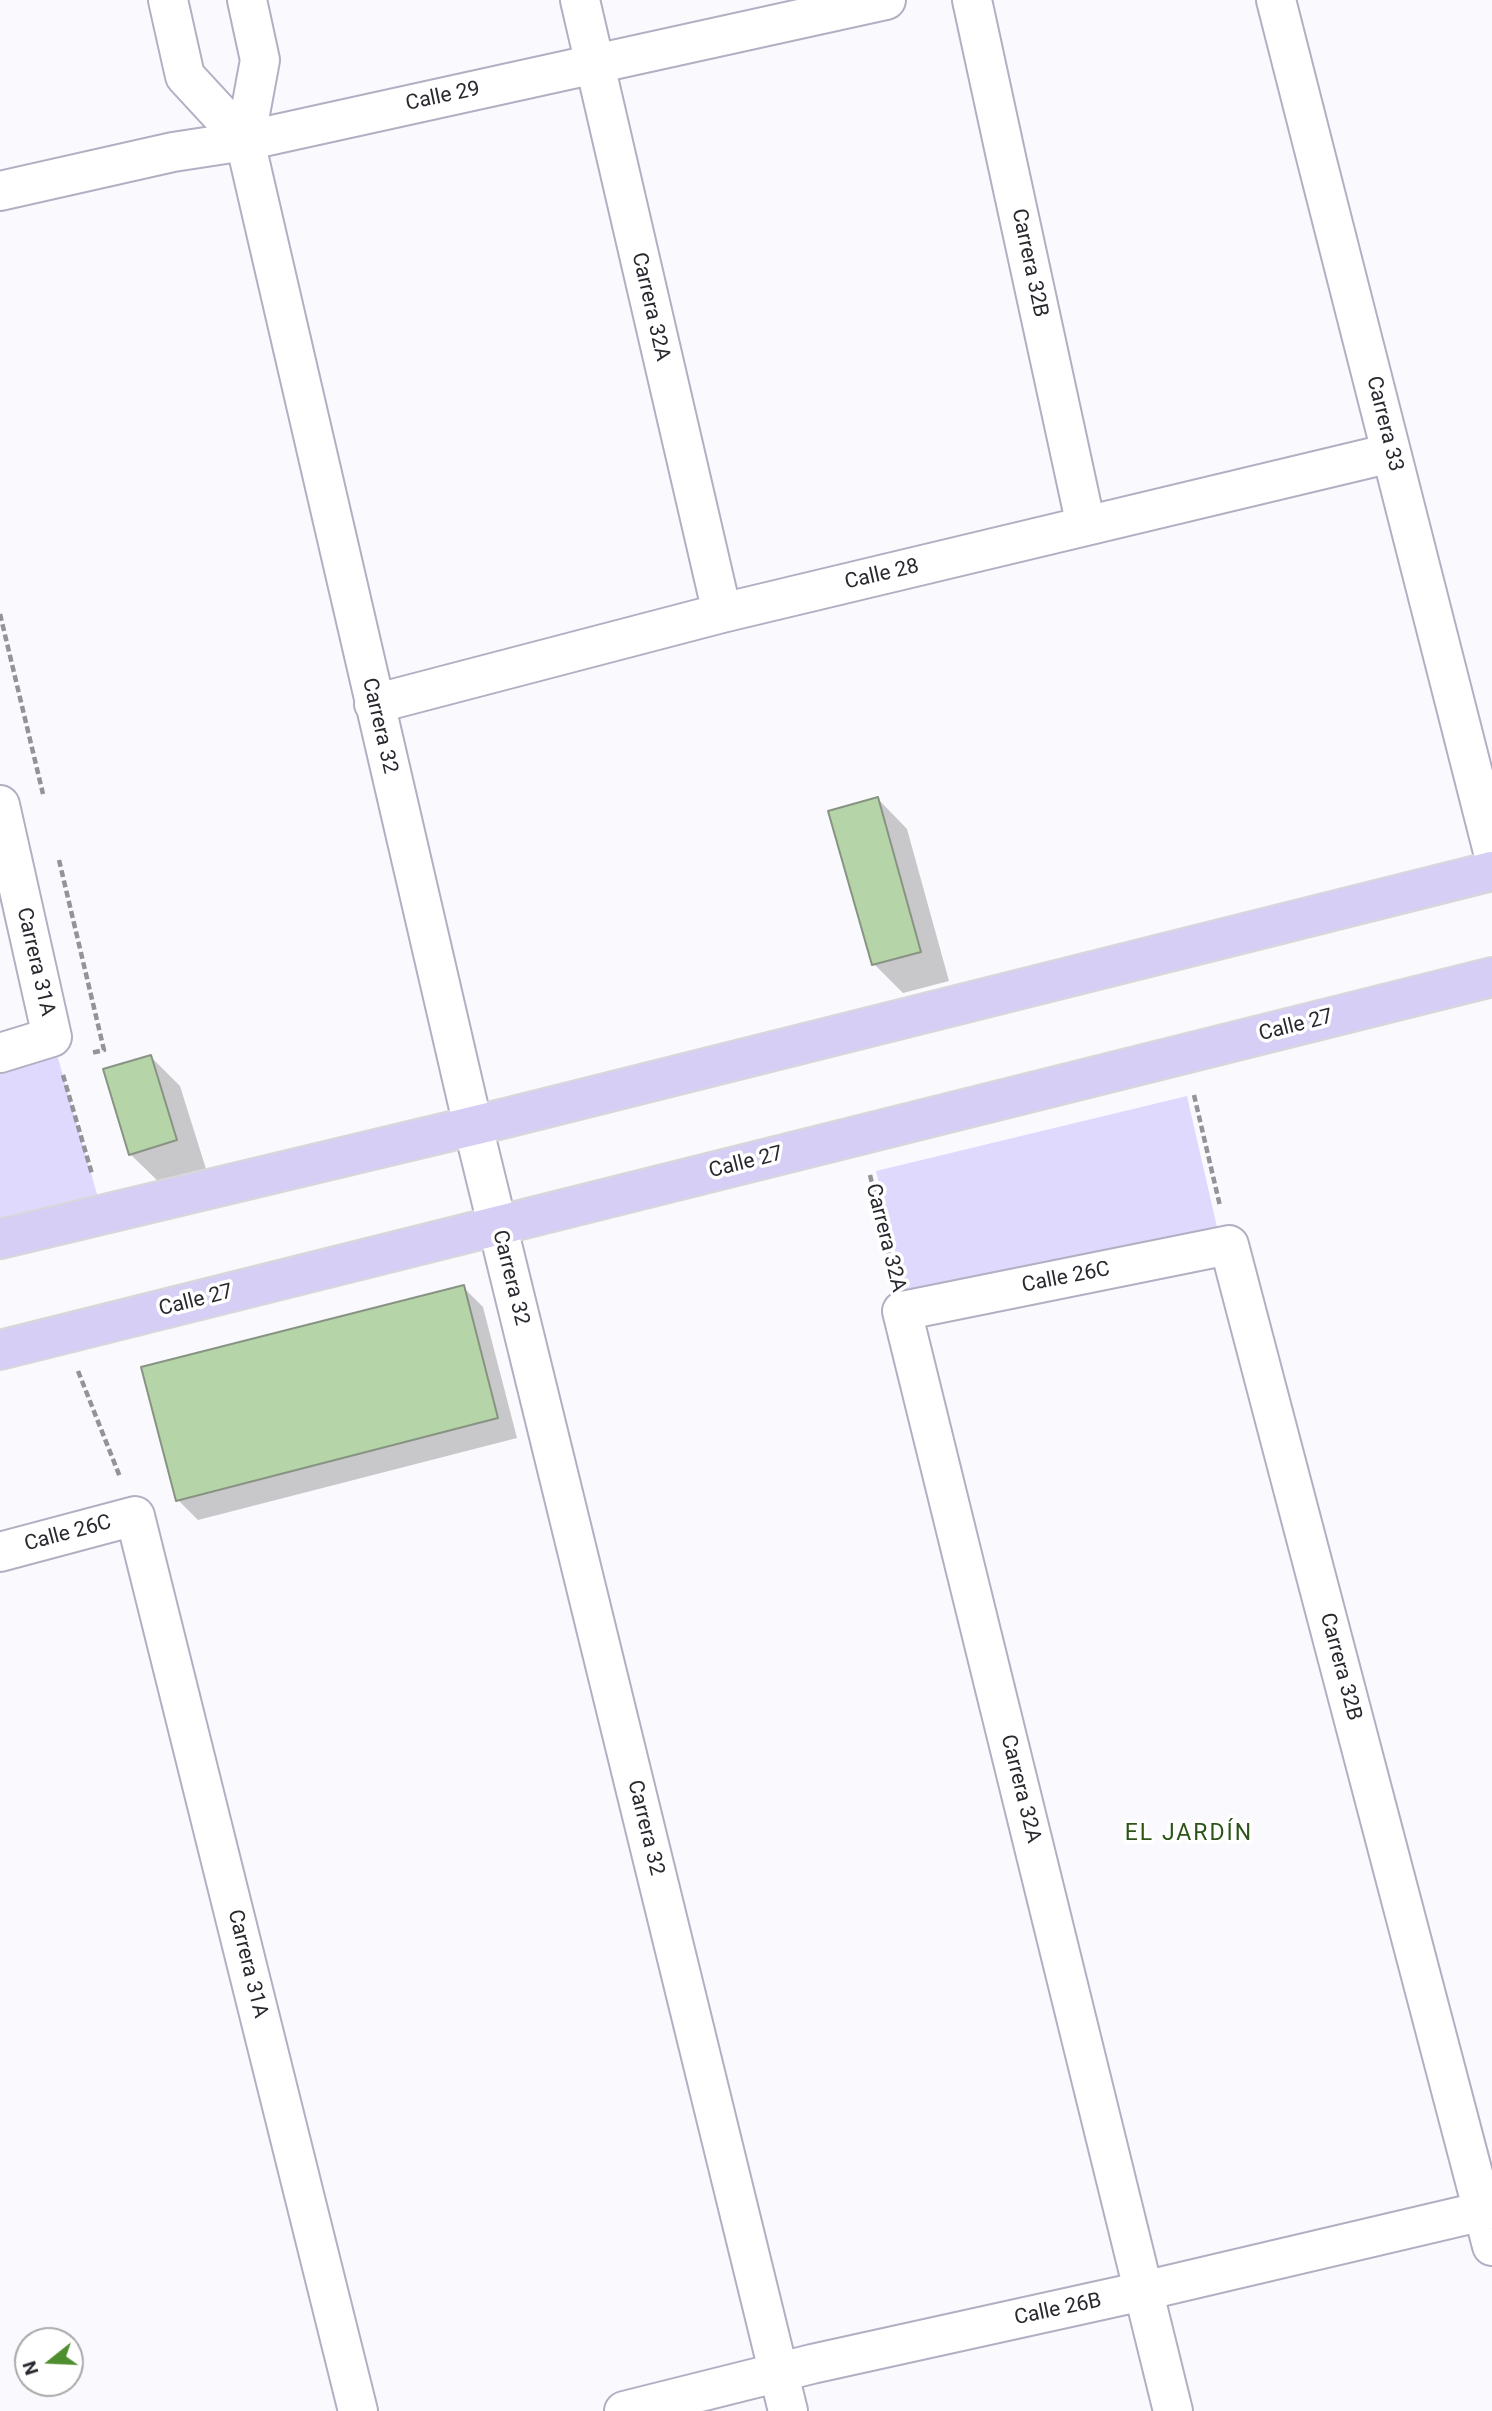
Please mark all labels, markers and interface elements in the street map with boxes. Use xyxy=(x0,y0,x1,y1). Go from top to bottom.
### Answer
street label: Calle 29 xyxy=(404,77,482,117)
street label: Carrera 32B xyxy=(1005,206,1053,320)
street label: Carrera 32A xyxy=(625,250,675,364)
street label: Carrera 33 xyxy=(1360,374,1408,474)
street label: Calle 28 xyxy=(843,554,921,596)
street label: Carrera 32 xyxy=(356,676,402,776)
street label: Carrera 31A xyxy=(10,905,60,1019)
street label: Calle 27 xyxy=(1256,1005,1336,1047)
street label: Calle 27 xyxy=(706,1142,786,1184)
street label: Carrera 32A xyxy=(859,1181,911,1295)
street label: Carrera 32 xyxy=(486,1228,534,1328)
street label: Calle 26C xyxy=(1020,1257,1112,1299)
street label: Calle 27 xyxy=(156,1280,236,1322)
street label: Calle 26C xyxy=(22,1510,114,1558)
street label: Carrera 32B xyxy=(1314,1610,1366,1724)
street label: Carrera 32A xyxy=(994,1732,1046,1846)
street label: Carrera 32 xyxy=(621,1778,669,1878)
district label: EL JARDÍN xyxy=(1126,1820,1252,1848)
street label: Carrera 31A xyxy=(221,1907,273,2021)
street label: Calle 26B xyxy=(1012,2288,1104,2332)
north arrow xyxy=(14,2327,84,2397)
text: N xyxy=(17,2358,43,2378)

